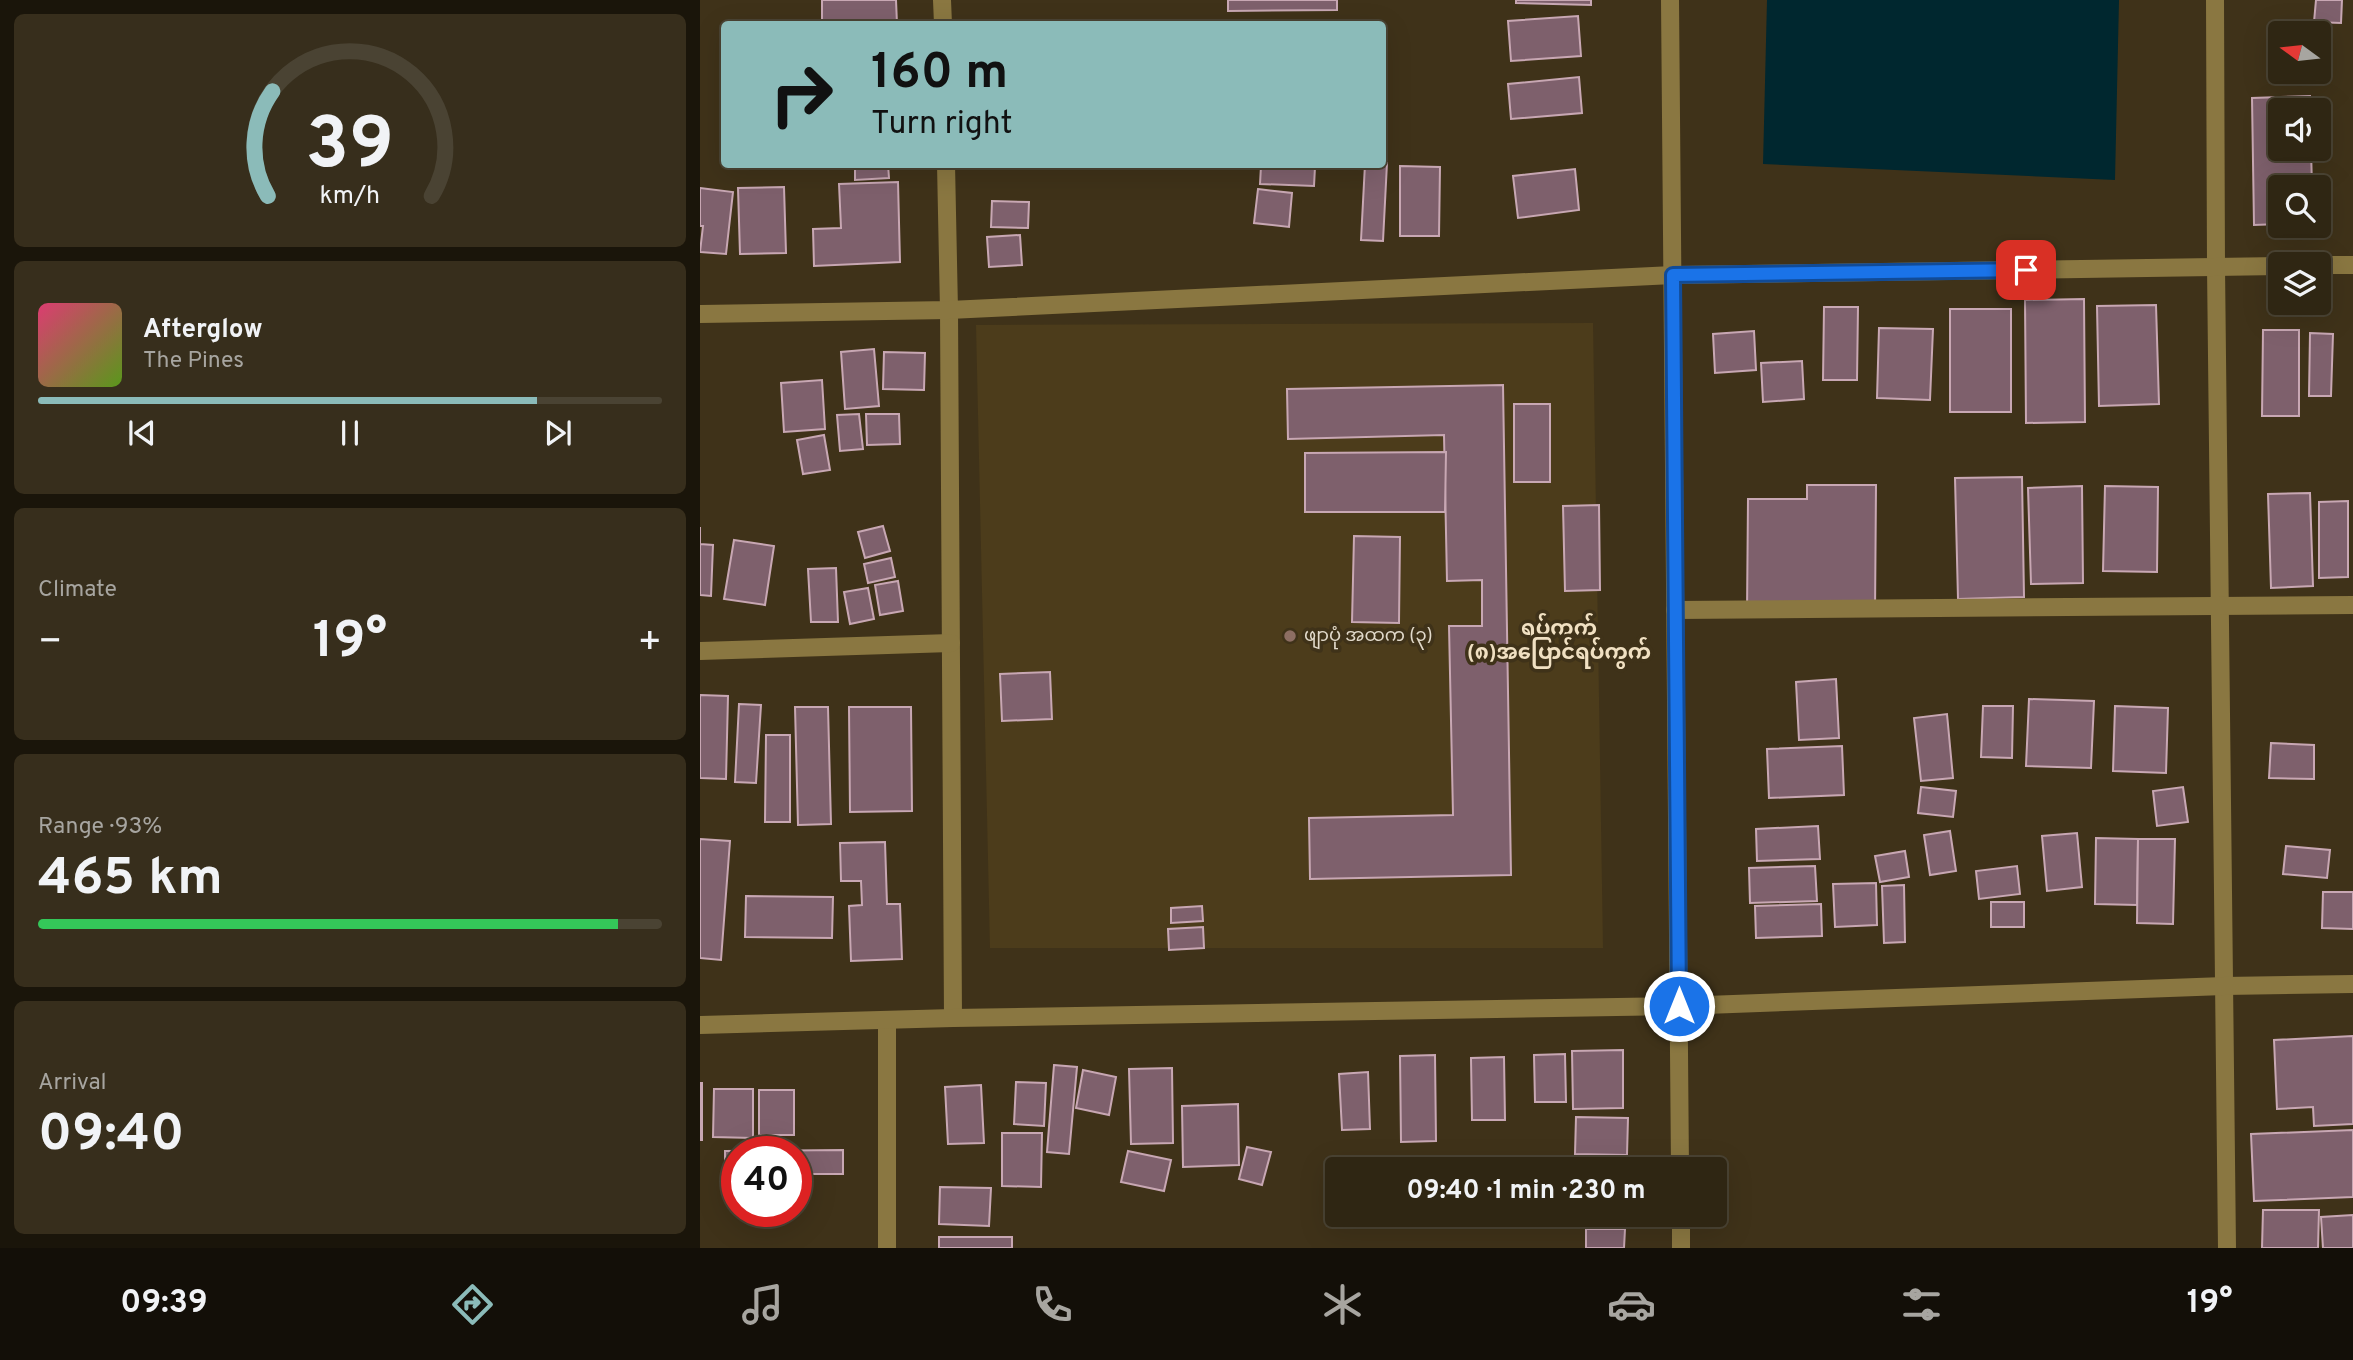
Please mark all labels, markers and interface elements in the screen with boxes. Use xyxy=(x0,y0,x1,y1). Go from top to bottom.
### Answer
north arrow xyxy=(2268,21,2331,84)
map controls xyxy=(2268,21,2331,315)
text: 160 m xyxy=(871,44,1008,106)
icon: right xyxy=(756,49,847,140)
button: sound xyxy=(2268,98,2331,161)
text: 39 xyxy=(306,103,394,195)
text: Turn right xyxy=(871,105,1013,145)
button: search xyxy=(2268,175,2331,238)
text: km/h xyxy=(320,181,380,213)
pin xyxy=(1996,240,2056,300)
icon: arrive xyxy=(2007,251,2045,289)
button: layers xyxy=(2268,252,2331,315)
text: Afterglow xyxy=(143,314,263,347)
text: The Pines xyxy=(143,347,244,376)
icon: previous xyxy=(123,414,161,452)
icon: pause xyxy=(331,414,369,452)
icon: next xyxy=(539,414,577,452)
text: Climate xyxy=(38,576,117,605)
text: 19° xyxy=(313,610,387,676)
district label: ရပ်ကွက် (၈)အပြောင်ရပ်ကွက် xyxy=(1467,612,1651,669)
text: − xyxy=(38,619,63,668)
text: + xyxy=(637,619,662,668)
place label: ဖျာပုံ အထက (၃) xyxy=(1304,625,1433,650)
marker: ဖျာပုံ အထက (၃) xyxy=(1282,628,1298,644)
text: Range · 93% xyxy=(38,813,162,842)
text: 465 km xyxy=(38,847,223,913)
position arrow xyxy=(1642,969,1716,1043)
text: Arrival xyxy=(38,1069,107,1098)
text: 09:40 xyxy=(38,1103,184,1169)
speed limit sign: 40 xyxy=(721,1136,812,1227)
text: 09:40 · 1 min · 230 m xyxy=(1406,1175,1646,1208)
icon: directions xyxy=(448,1280,497,1329)
icon: music xyxy=(738,1280,787,1329)
icon: phone xyxy=(1028,1280,1077,1329)
icon: climate xyxy=(1318,1280,1367,1329)
icon: car xyxy=(1607,1280,1656,1329)
icon: filters xyxy=(1897,1280,1946,1329)
text: 09:39 xyxy=(120,1284,208,1324)
text: 19° xyxy=(2187,1284,2233,1324)

